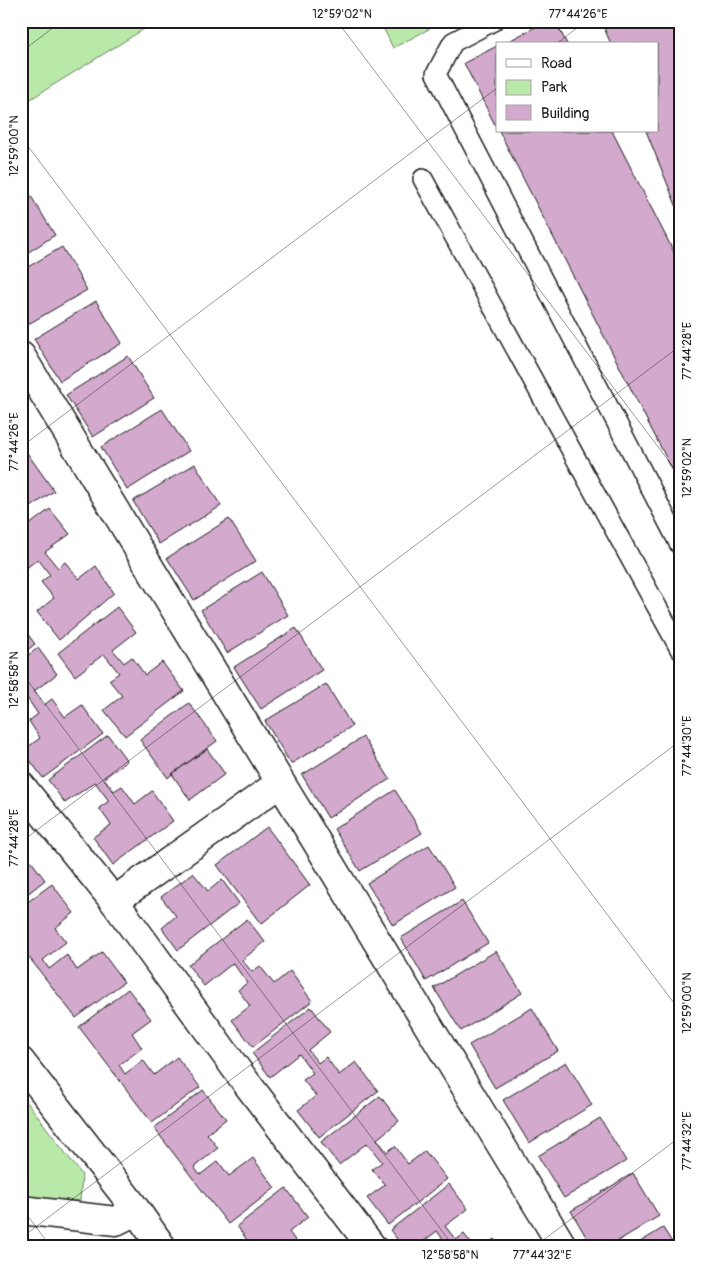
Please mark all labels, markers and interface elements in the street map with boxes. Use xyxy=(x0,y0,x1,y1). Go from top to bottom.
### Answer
text: 12°59'02"N xyxy=(312,7,372,22)
text: 77°44'26"E xyxy=(548,7,608,22)
legend xyxy=(496,42,658,132)
text: Road xyxy=(541,54,572,73)
text: Park xyxy=(541,78,568,97)
text: Building xyxy=(541,104,589,123)
text: 12°59'00"N xyxy=(7,115,22,177)
text: 77°44'28"E xyxy=(680,322,695,380)
text: 77°44'26"E xyxy=(7,412,22,472)
text: 12°59'02"N xyxy=(680,438,695,498)
text: 12°58'58"N xyxy=(7,651,22,709)
text: 77°44'30"E xyxy=(680,716,695,776)
text: 77°44'28"E xyxy=(7,809,22,867)
text: 12°59'00"N xyxy=(680,972,695,1034)
text: 77°44'32"E xyxy=(680,1112,695,1170)
text: 12°58'58"N xyxy=(421,1248,479,1263)
text: 77°44'32"E xyxy=(513,1248,571,1263)

